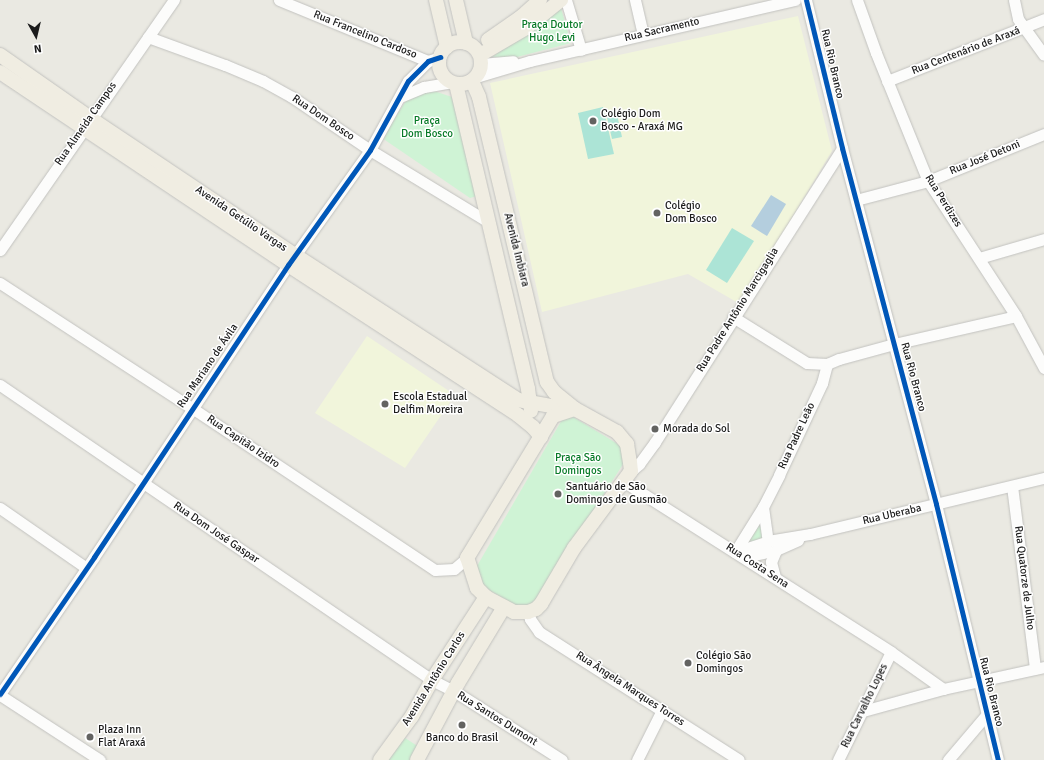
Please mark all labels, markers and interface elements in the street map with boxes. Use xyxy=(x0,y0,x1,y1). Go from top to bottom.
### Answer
street label: Rua Francelino Cardoso xyxy=(311,8,419,62)
street label: Rua Sacramento xyxy=(623,15,701,45)
north arrow xyxy=(16,16,56,56)
park label: Praça Doutor Hugo Levi xyxy=(521,19,583,45)
street label: Rua Centenário de Araxá xyxy=(910,24,1022,78)
street label: Rua Rio Branco xyxy=(818,28,846,100)
text: N xyxy=(33,41,42,55)
street label: Rua Almeida Campos xyxy=(52,80,120,168)
street label: Rua Dom Bosco xyxy=(289,92,357,144)
place label: Colégio Dom Bosco - Araxá MG xyxy=(601,108,683,134)
park label: Praça Dom Bosco xyxy=(401,115,453,141)
marker: Colégio Dom Bosco - Araxá MG xyxy=(588,116,598,126)
street label: Rua José Detoni xyxy=(948,138,1022,178)
street label: Rua Perdizes xyxy=(922,172,964,230)
street label: Avenida Getúlio Vargas xyxy=(193,183,289,255)
place label: Colégio Dom Bosco xyxy=(665,200,717,226)
marker: Colégio Dom Bosco xyxy=(652,208,662,218)
street label: Avenida Imbiara xyxy=(500,212,532,288)
street label: Rua Padre Antônio Marcigaglia xyxy=(694,245,782,375)
street label: Rua Mariano de Ávila xyxy=(175,321,241,411)
street label: Rua Rio Branco xyxy=(897,341,929,413)
place label: Escola Estadual Delfim Moreira xyxy=(393,391,467,417)
marker: Escola Estadual Delfim Moreira xyxy=(380,399,390,409)
street label: Rua Padre Leão xyxy=(776,401,818,471)
street label: Rua Capitão Izidro xyxy=(204,413,282,471)
place label: Morada do Sol xyxy=(663,422,730,436)
marker: Morada do Sol xyxy=(650,424,660,434)
park label: Praça São Domingos xyxy=(555,452,601,478)
place label: Santuário de São Domingos de Gusmão xyxy=(566,481,667,507)
marker: Santuário de São Domingos de Gusmão xyxy=(553,489,563,499)
street label: Rua Dom José Gaspar xyxy=(171,499,261,567)
street label: Rua Uberaba xyxy=(861,502,923,528)
street label: Rua Quatorze de Julho xyxy=(1011,525,1037,631)
street label: Rua Costa Sena xyxy=(723,541,791,591)
street label: Avenida Antônio Carlos xyxy=(400,629,468,729)
street label: Rua Ângela Marques Torres xyxy=(573,649,687,729)
place label: Colégio São Domingos xyxy=(696,650,751,676)
street label: Rua Rio Branco xyxy=(976,656,1006,728)
marker: Colégio São Domingos xyxy=(683,658,693,668)
street label: Rua Carvalho Lopes xyxy=(839,662,891,750)
street label: Rua Santos Dumont xyxy=(454,689,540,749)
marker: Banco do Brasil xyxy=(457,720,467,730)
place label: Plaza Inn Flat Araxá xyxy=(98,724,146,750)
place label: Banco do Brasil xyxy=(426,731,498,745)
marker: Plaza Inn Flat Araxá xyxy=(85,732,95,742)

